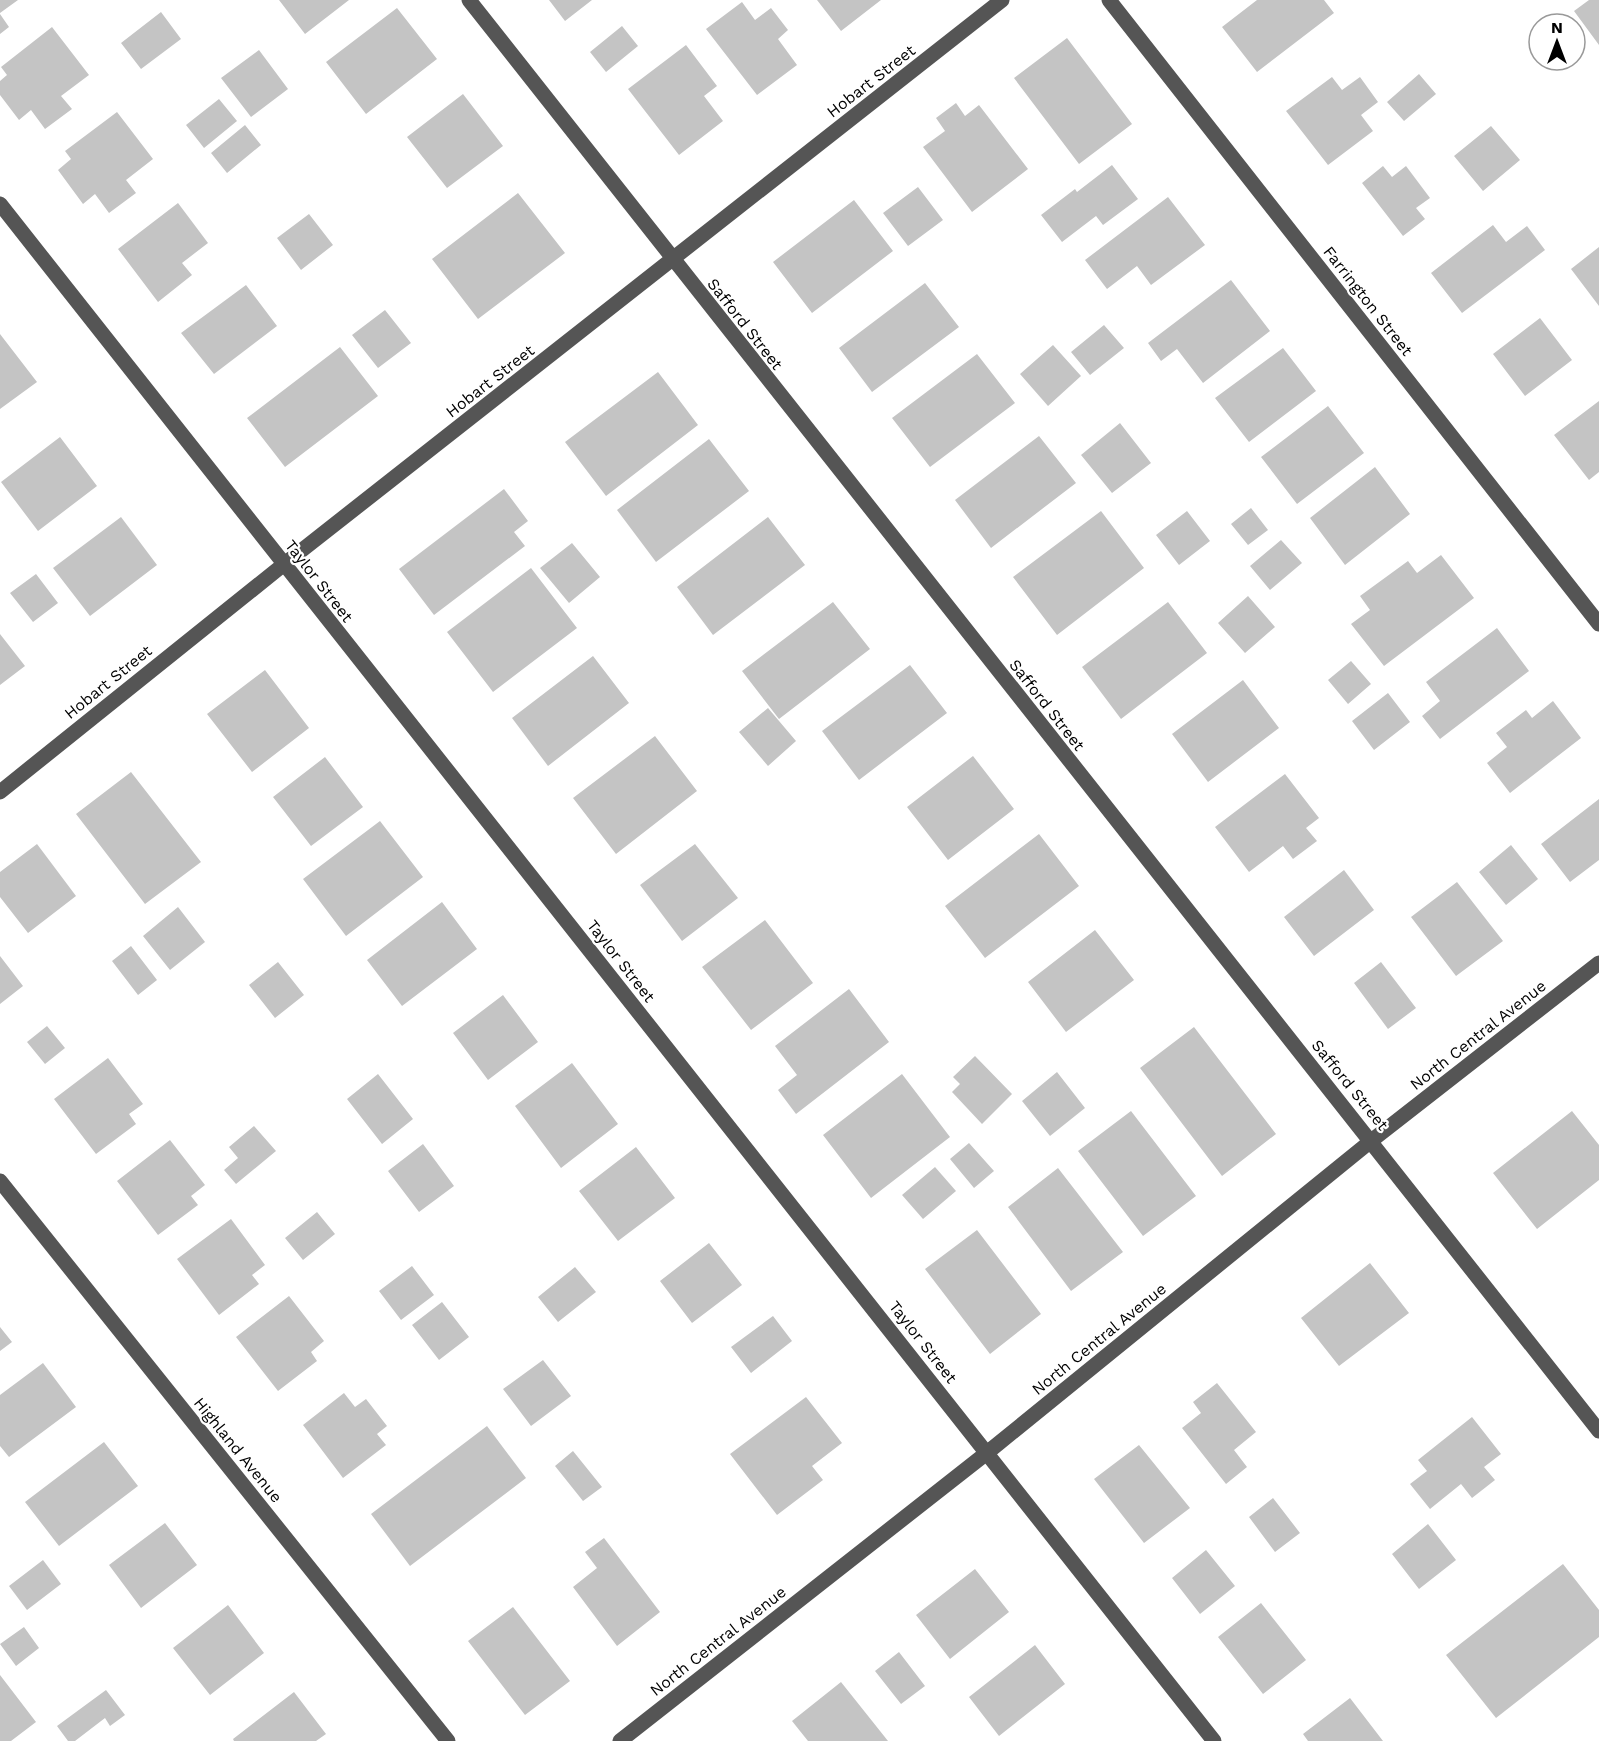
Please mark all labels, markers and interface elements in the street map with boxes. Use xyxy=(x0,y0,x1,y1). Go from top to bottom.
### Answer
north arrow xyxy=(1527,12,1587,72)
text: N xyxy=(1551,18,1563,37)
street label: Hobart Street xyxy=(823,40,919,121)
street label: Farrington Street xyxy=(1319,243,1417,360)
street label: Safford Street xyxy=(703,274,787,374)
street label: Hobart Street xyxy=(442,340,538,421)
street label: Taylor Street xyxy=(281,536,357,626)
street label: Hobart Street xyxy=(61,641,156,723)
street label: Safford Street xyxy=(1005,655,1089,755)
street label: Taylor Street xyxy=(583,916,659,1006)
street label: North Central Avenue xyxy=(1406,976,1550,1094)
street label: Safford Street xyxy=(1308,1036,1392,1134)
street label: North Central Avenue xyxy=(1028,1279,1170,1399)
street label: Taylor Street xyxy=(885,1297,961,1387)
street label: Highland Avenue xyxy=(190,1394,286,1506)
street label: North Central Avenue xyxy=(646,1582,790,1700)

